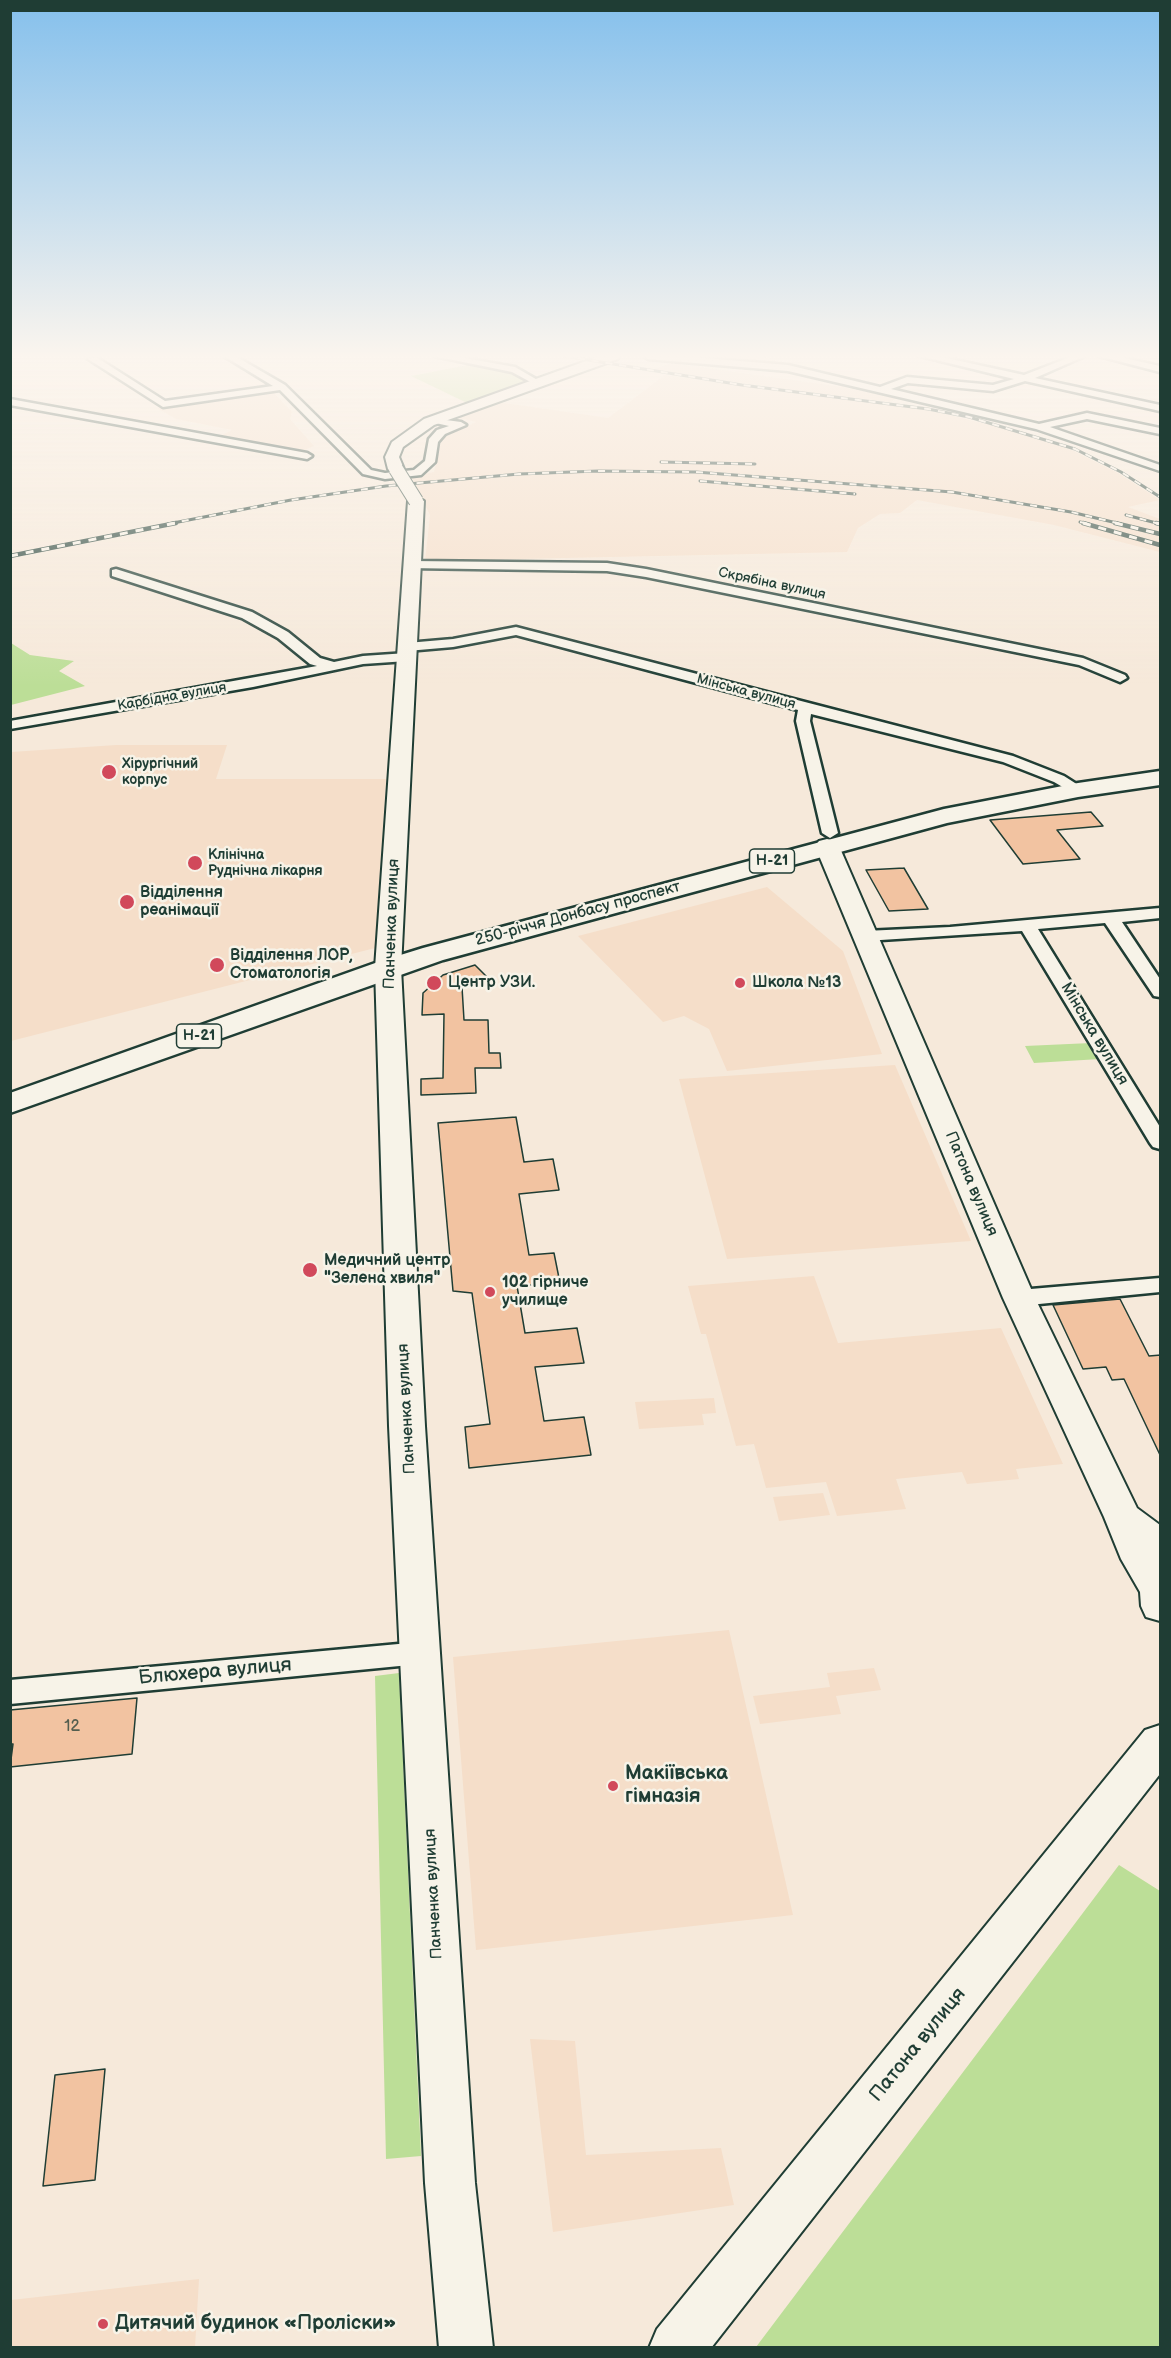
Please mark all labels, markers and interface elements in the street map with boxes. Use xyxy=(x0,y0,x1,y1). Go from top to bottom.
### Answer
street label: Скрябіна вулиця xyxy=(717,564,827,604)
street label: Мінська вулиця xyxy=(695,671,797,713)
street label: Карбідна вулиця xyxy=(116,679,228,715)
place label: Хірургічний корпус xyxy=(122,756,198,788)
marker: Хірургічний корпус xyxy=(100,763,118,781)
place label: Клінічна Руднічна лікарня xyxy=(208,847,323,880)
road number: Н-21 xyxy=(750,849,794,873)
marker: Клінічна Руднічна лікарня xyxy=(186,854,204,872)
street label: Панченка вулиця xyxy=(380,858,404,990)
street label: 250-річчя Донбасу проспект xyxy=(473,877,683,951)
place label: Відділення реанімації xyxy=(140,883,223,921)
marker: Відділення реанімації xyxy=(118,893,136,911)
place label: Відділення ЛОР, Стоматологія xyxy=(230,946,353,984)
marker: Відділення ЛОР, Стоматологія xyxy=(208,956,226,974)
place label: Центр УЗИ. xyxy=(448,973,535,993)
place label: Школа №13 xyxy=(752,973,841,993)
marker: Центр УЗИ. xyxy=(425,974,443,992)
marker: Школа №13 xyxy=(733,976,747,990)
street label: Мінська вулиця xyxy=(1056,979,1132,1089)
road number: Н-21 xyxy=(176,1024,222,1048)
street label: Патона вулиця xyxy=(940,1129,1002,1239)
place label: Медичний центр "Зелена хвиля" xyxy=(324,1251,450,1289)
marker: Медичний центр "Зелена хвиля" xyxy=(301,1261,319,1279)
place label: 102 гірниче училище xyxy=(502,1273,588,1311)
marker: 102 гірниче училище xyxy=(483,1285,497,1299)
street label: Панченка вулиця xyxy=(394,1343,420,1475)
street label: Блюхера вулиця xyxy=(137,1653,293,1691)
house number: 12 xyxy=(64,1717,80,1737)
place label: Макіївська гімназія xyxy=(625,1762,728,1809)
marker: Макіївська гімназія xyxy=(606,1779,620,1793)
street label: Панченка вулиця xyxy=(421,1828,447,1960)
street label: Патона вулиця xyxy=(865,1983,971,2107)
place label: Дитячий будинок «Проліски» xyxy=(115,2312,396,2336)
marker: Дитячий будинок «Проліски» xyxy=(96,2317,110,2331)

